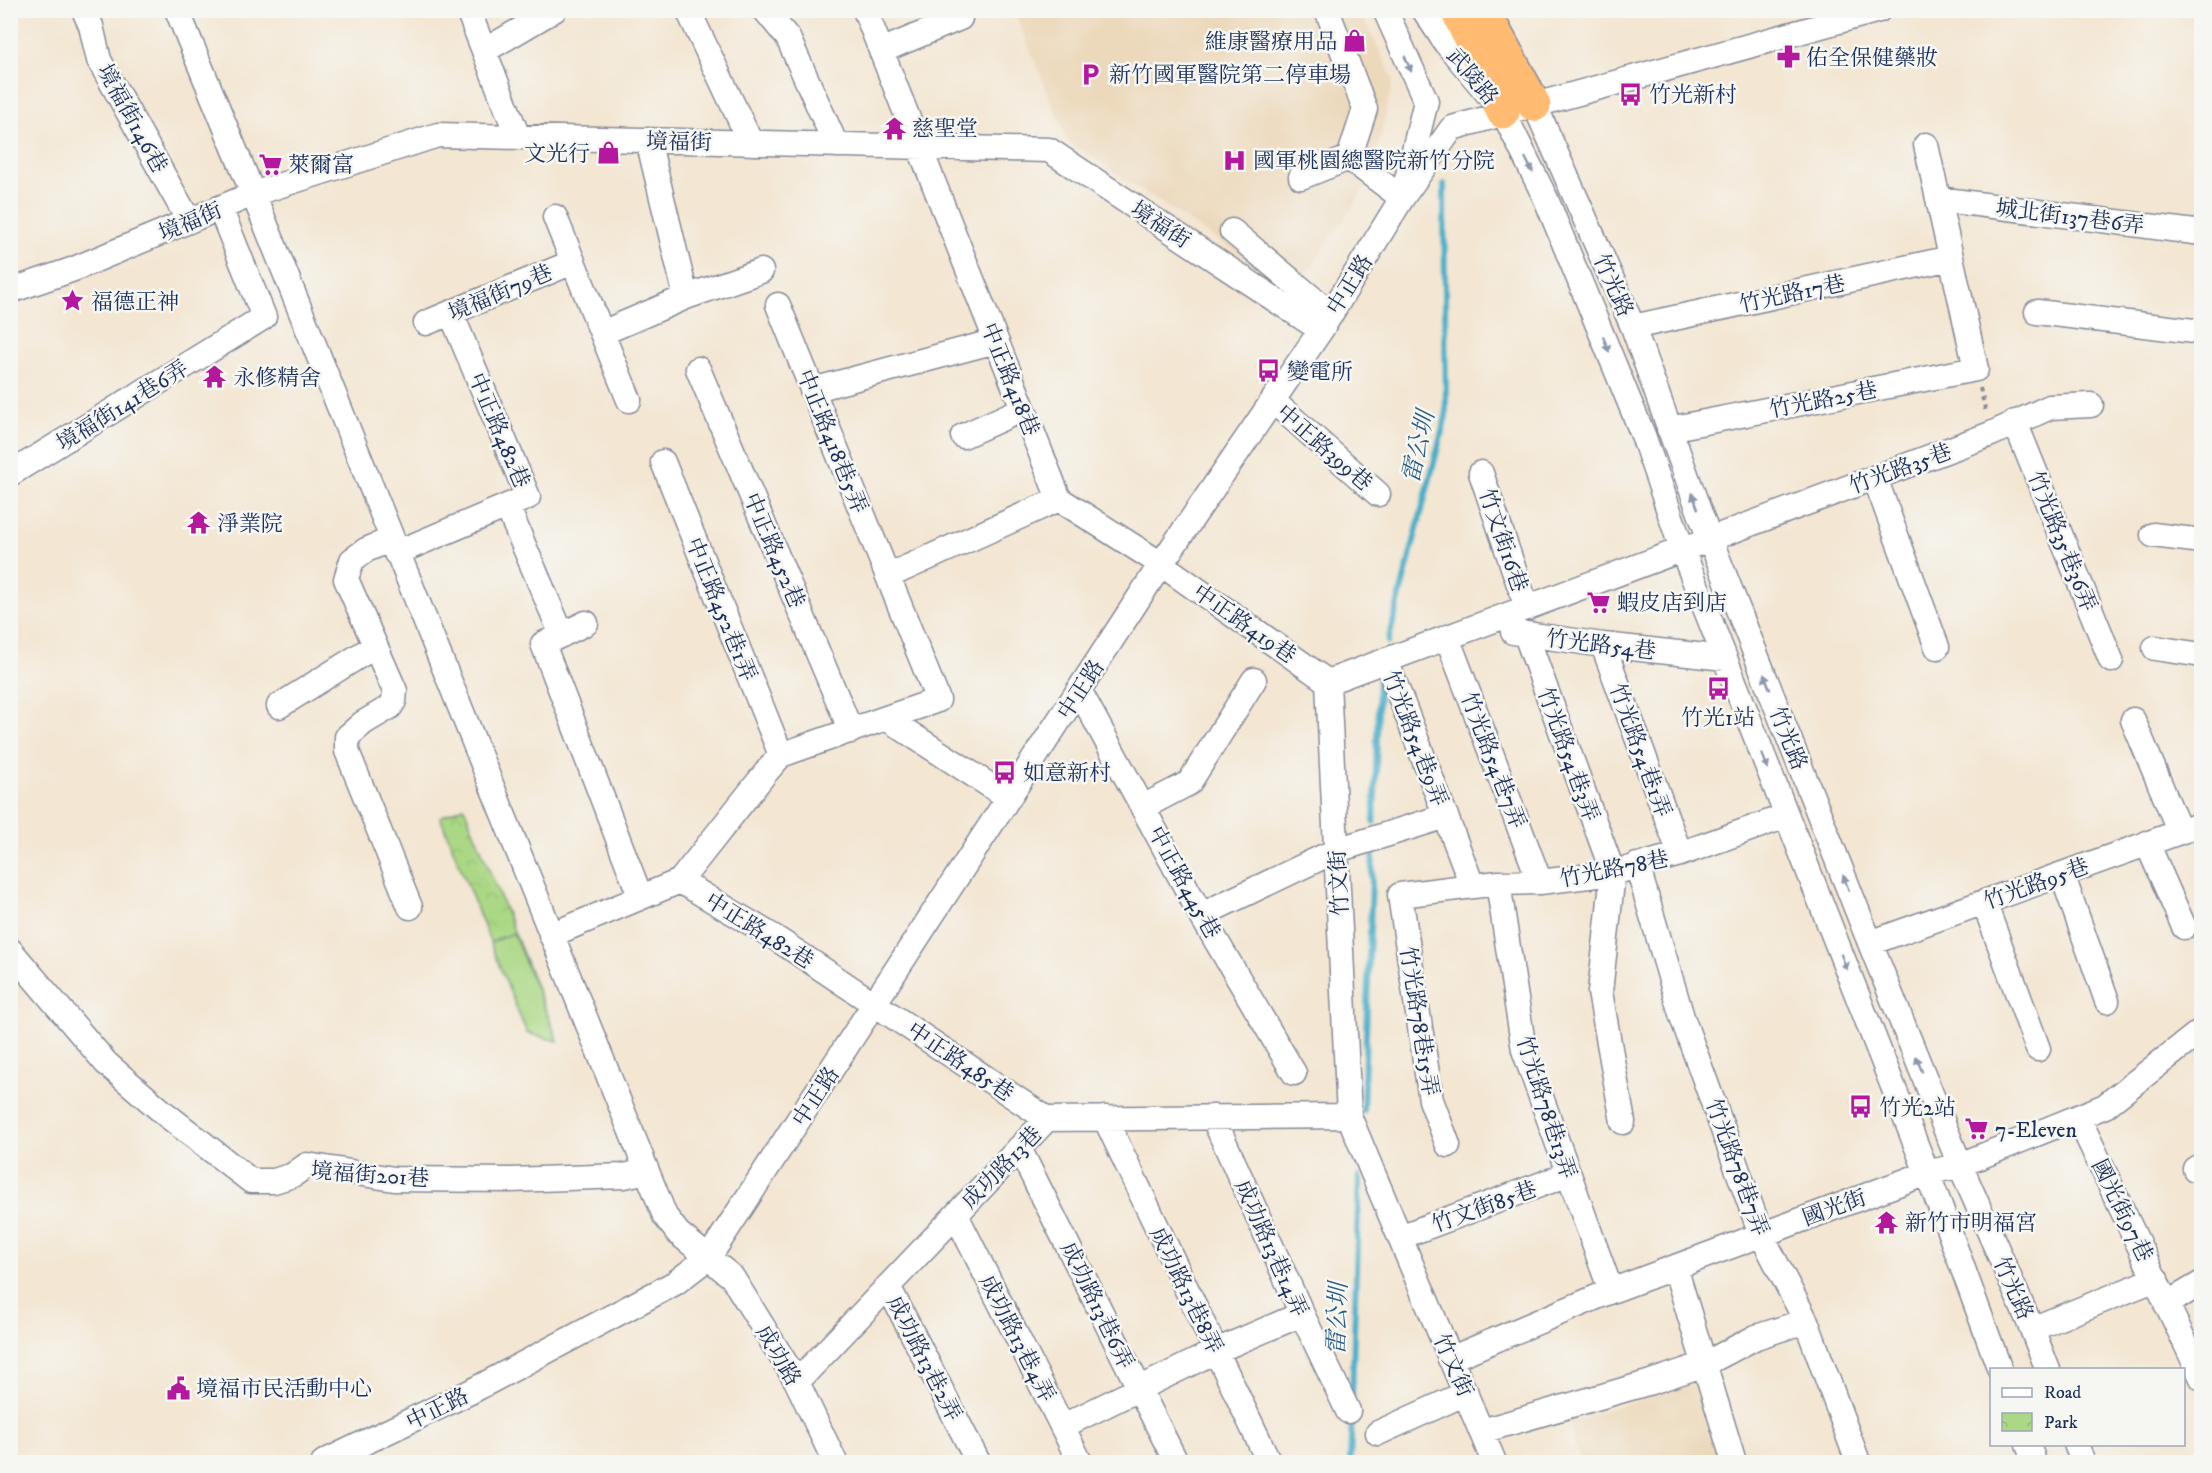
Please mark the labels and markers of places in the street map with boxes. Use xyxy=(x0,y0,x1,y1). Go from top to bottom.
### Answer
shop icon: 維康醫療用品 xyxy=(1342,28,1368,54)
place label: 維康醫療用品 xyxy=(1205,29,1337,56)
pharmacy icon: 佑全保健藥妝 xyxy=(1775,44,1801,70)
place label: 佑全保健藥妝 xyxy=(1806,45,1938,72)
parking icon: 新竹國軍醫院第二停車場 xyxy=(1078,61,1104,87)
place label: 新竹國軍醫院第二停車場 xyxy=(1109,62,1351,89)
bus stop icon: 竹光新村 xyxy=(1618,81,1644,107)
place label: 竹光新村 xyxy=(1649,82,1737,109)
temple icon: 慈聖堂 xyxy=(881,115,907,141)
place label: 慈聖堂 xyxy=(912,116,978,143)
shop icon: 文光行 xyxy=(595,140,621,166)
place label: 文光行 xyxy=(524,141,590,168)
hospital icon: 國軍桃園總醫院新竹分院 xyxy=(1222,147,1248,173)
place label: 國軍桃園總醫院新竹分院 xyxy=(1253,148,1495,175)
supermarket icon: 萊爾富 xyxy=(257,151,283,177)
place label: 萊爾富 xyxy=(288,152,354,179)
place icon: 福德正神 xyxy=(60,288,86,314)
place label: 福德正神 xyxy=(91,289,179,316)
bus stop icon: 變電所 xyxy=(1256,358,1282,384)
place label: 變電所 xyxy=(1287,359,1353,386)
temple icon: 永修精舍 xyxy=(202,364,228,390)
place label: 永修精舍 xyxy=(233,365,321,392)
temple icon: 淨業院 xyxy=(186,510,212,536)
place label: 淨業院 xyxy=(217,511,283,538)
supermarket icon: 蝦皮店到店 xyxy=(1586,589,1612,615)
place label: 蝦皮店到店 xyxy=(1617,590,1727,617)
bus stop icon: 竹光1站 xyxy=(1705,675,1731,701)
place label: 竹光1站 xyxy=(1681,705,1755,732)
bus stop icon: 如意新村 xyxy=(992,759,1018,785)
place label: 如意新村 xyxy=(1023,760,1111,787)
bus stop icon: 竹光2站 xyxy=(1848,1094,1874,1120)
place label: 竹光2站 xyxy=(1879,1095,1956,1122)
supermarket icon: 7-Eleven xyxy=(1964,1116,1990,1142)
place label: 7-Eleven xyxy=(1995,1117,2077,1144)
temple icon: 新竹市明福宮 xyxy=(1874,1209,1900,1235)
place label: 新竹市明福宮 xyxy=(1905,1210,2037,1237)
public building icon: 境福市民活動中心 xyxy=(165,1375,191,1401)
place label: 境福市民活動中心 xyxy=(196,1376,372,1403)

